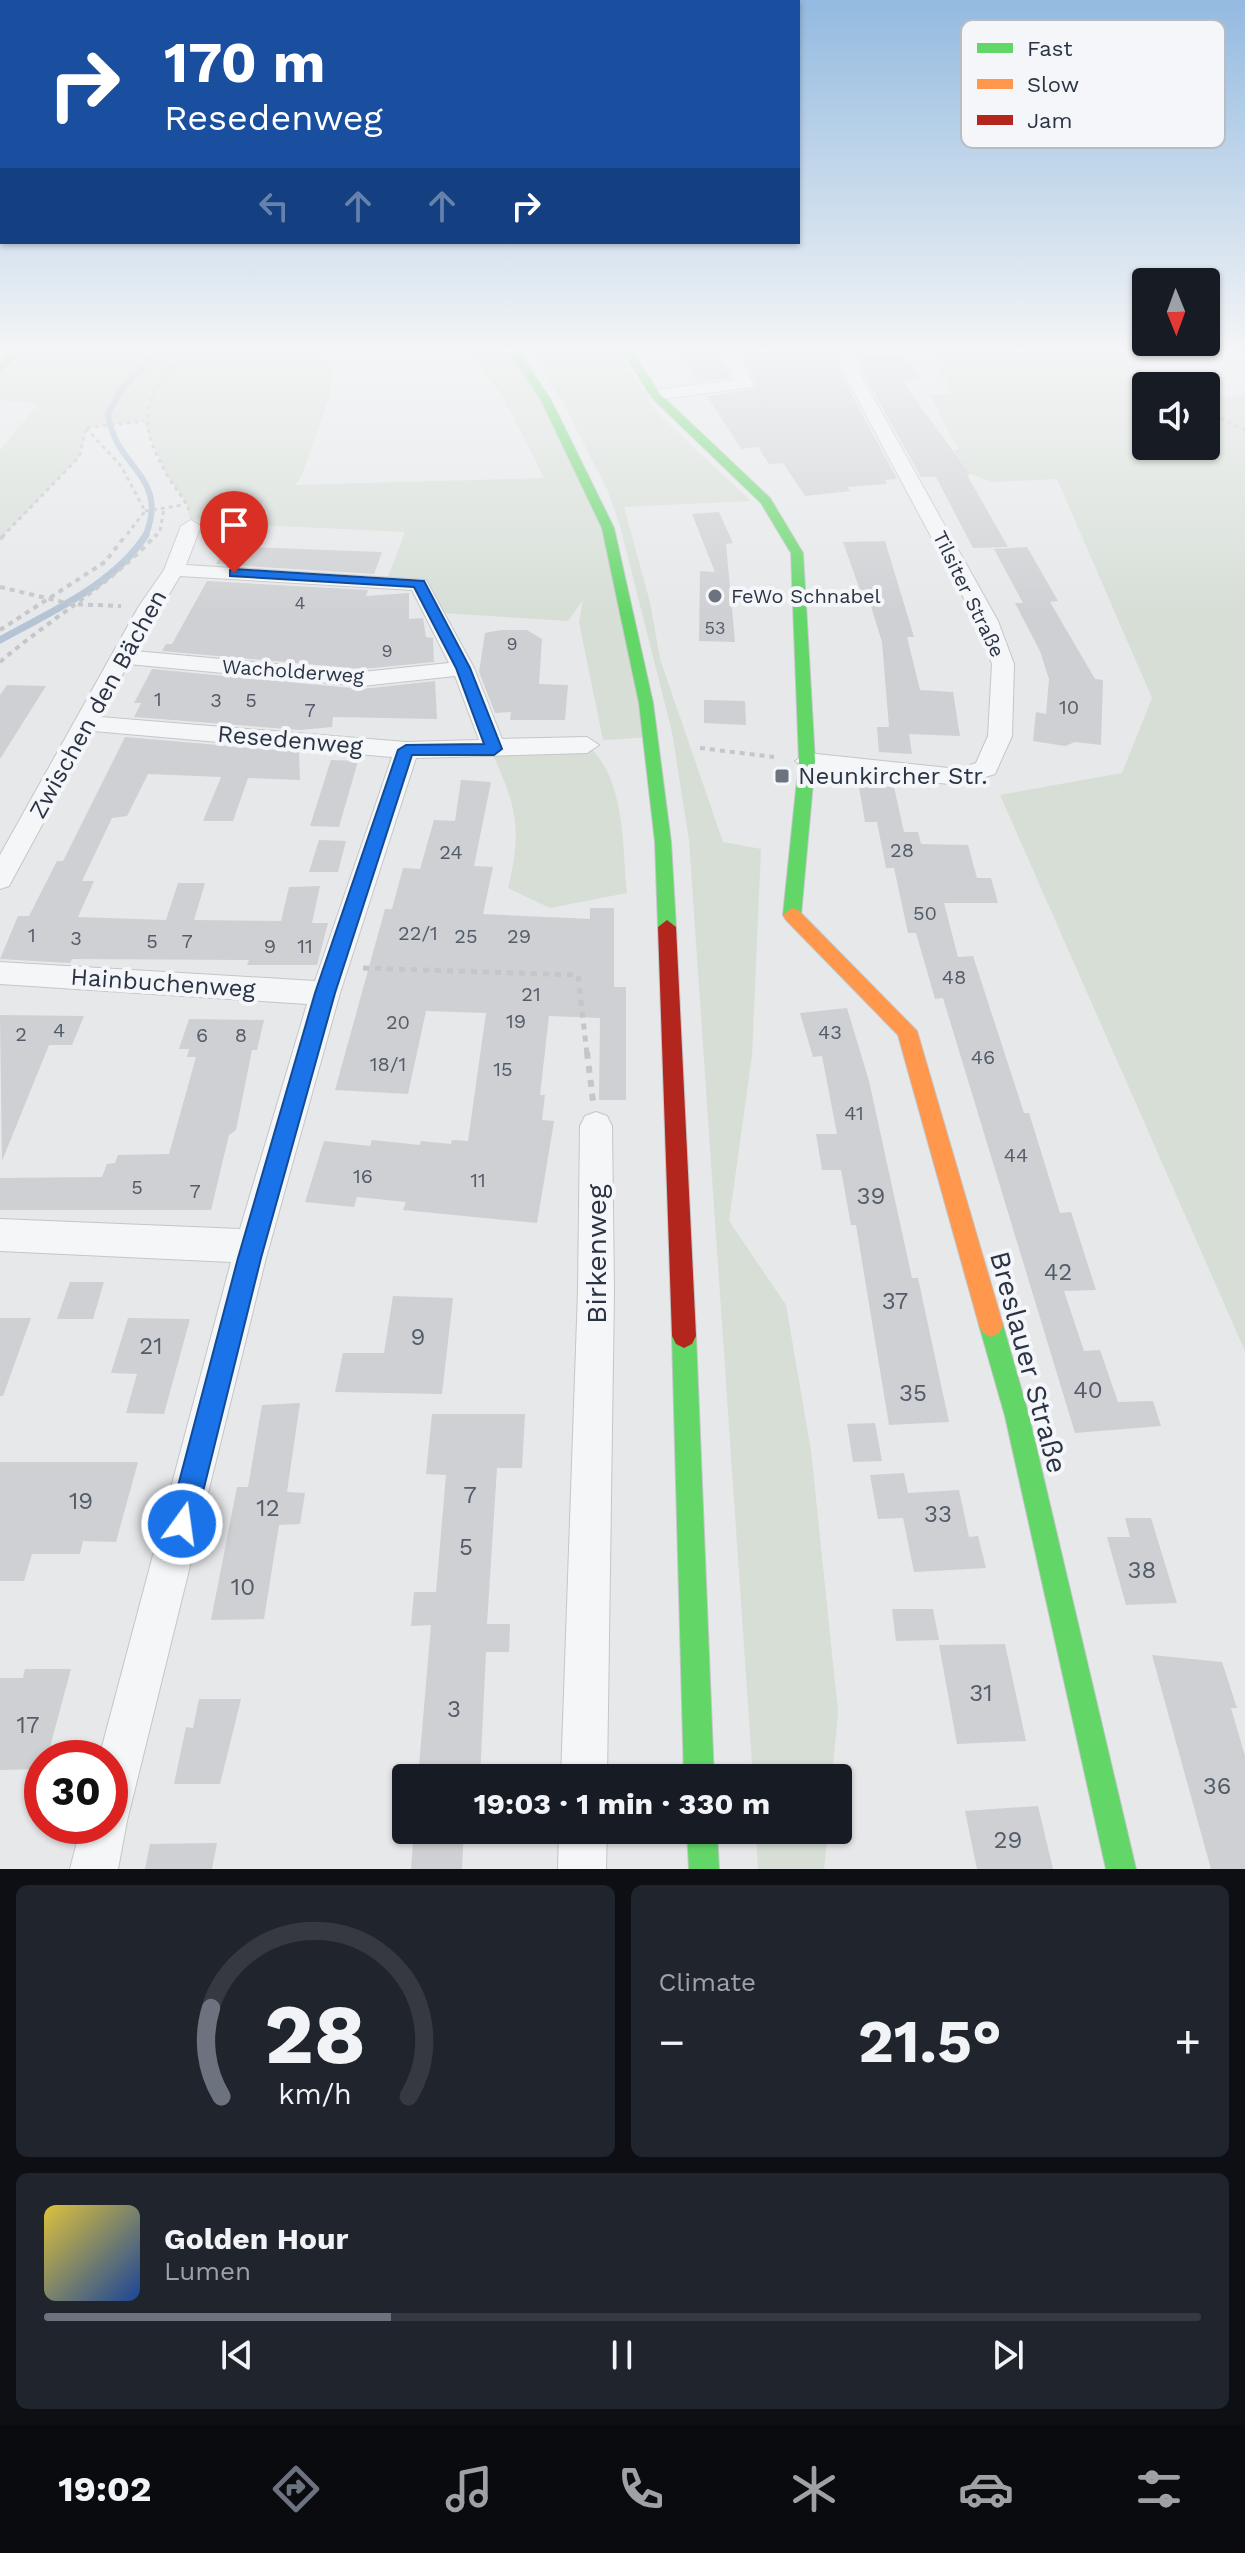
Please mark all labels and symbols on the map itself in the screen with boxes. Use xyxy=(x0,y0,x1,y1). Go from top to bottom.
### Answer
legend xyxy=(961,20,1225,148)
text: Fast xyxy=(1027,36,1073,61)
text: Slow xyxy=(1027,72,1079,97)
text: Jam xyxy=(1027,108,1072,133)
north arrow xyxy=(1132,268,1220,356)
pin xyxy=(200,491,268,573)
street label: Tilsiter Straße xyxy=(928,527,1010,661)
place label: FeWo Schnabel xyxy=(731,584,881,608)
street label: Zwischen den Bächen xyxy=(23,585,173,823)
marker: FeWo Schnabel xyxy=(706,587,724,605)
house number: 4 xyxy=(295,592,306,613)
house number: 53 xyxy=(705,617,725,638)
house number: 9 xyxy=(506,633,518,654)
house number: 9 xyxy=(381,640,393,661)
street label: Wacholderweg xyxy=(221,654,365,688)
house number: 1 xyxy=(154,687,162,711)
house number: 3 xyxy=(210,688,222,712)
house number: 5 xyxy=(245,688,257,712)
house number: 10 xyxy=(1059,695,1079,719)
house number: 7 xyxy=(304,698,316,722)
street label: Resedenweg xyxy=(216,720,364,760)
place label: Neunkircher Str. xyxy=(798,762,988,790)
marker: Neunkircher Str. xyxy=(773,767,791,785)
house number: 28 xyxy=(890,838,914,862)
house number: 24 xyxy=(439,840,463,864)
house number: 50 xyxy=(913,901,937,925)
house number: 22/1 xyxy=(398,921,438,945)
house number: 1 xyxy=(28,923,36,947)
house number: 25 xyxy=(454,924,478,948)
house number: 29 xyxy=(507,924,531,948)
house number: 3 xyxy=(70,926,82,950)
house number: 5 xyxy=(146,929,158,953)
house number: 7 xyxy=(181,929,193,953)
house number: 9 xyxy=(264,934,276,958)
house number: 11 xyxy=(297,934,313,958)
street label: Hainbuchenweg xyxy=(70,963,257,1003)
house number: 48 xyxy=(942,965,966,989)
house number: 21 xyxy=(521,982,541,1006)
house number: 19 xyxy=(506,1009,526,1033)
house number: 20 xyxy=(386,1010,410,1034)
house number: 4 xyxy=(53,1018,65,1042)
house number: 43 xyxy=(818,1020,842,1044)
house number: 2 xyxy=(15,1022,27,1046)
house number: 6 xyxy=(196,1023,208,1047)
house number: 8 xyxy=(235,1023,247,1047)
house number: 46 xyxy=(971,1045,995,1069)
house number: 18/1 xyxy=(370,1052,406,1076)
house number: 15 xyxy=(493,1057,513,1081)
house number: 41 xyxy=(844,1101,864,1125)
house number: 44 xyxy=(1004,1143,1028,1167)
house number: 16 xyxy=(353,1164,373,1188)
house number: 11 xyxy=(470,1168,486,1192)
house number: 5 xyxy=(131,1175,143,1199)
house number: 7 xyxy=(189,1179,201,1203)
house number: 39 xyxy=(857,1182,885,1210)
street label: Birkenweg xyxy=(580,1184,613,1324)
street label: Breslauer Straße xyxy=(983,1248,1074,1477)
house number: 42 xyxy=(1044,1258,1072,1286)
house number: 37 xyxy=(882,1287,908,1315)
house number: 9 xyxy=(411,1323,425,1351)
house number: 21 xyxy=(139,1332,163,1360)
house number: 40 xyxy=(1073,1376,1103,1404)
house number: 35 xyxy=(899,1379,927,1407)
house number: 7 xyxy=(463,1481,477,1509)
position arrow xyxy=(140,1482,224,1566)
house number: 19 xyxy=(69,1487,93,1515)
house number: 12 xyxy=(256,1494,280,1522)
house number: 33 xyxy=(924,1500,952,1528)
house number: 5 xyxy=(459,1533,473,1561)
house number: 38 xyxy=(1128,1556,1156,1584)
house number: 10 xyxy=(231,1573,255,1601)
house number: 31 xyxy=(969,1679,993,1707)
house number: 3 xyxy=(447,1695,461,1723)
house number: 17 xyxy=(17,1711,39,1739)
speed limit sign: 30 xyxy=(24,1740,128,1844)
house number: 36 xyxy=(1203,1772,1231,1800)
house number: 29 xyxy=(994,1826,1022,1854)

